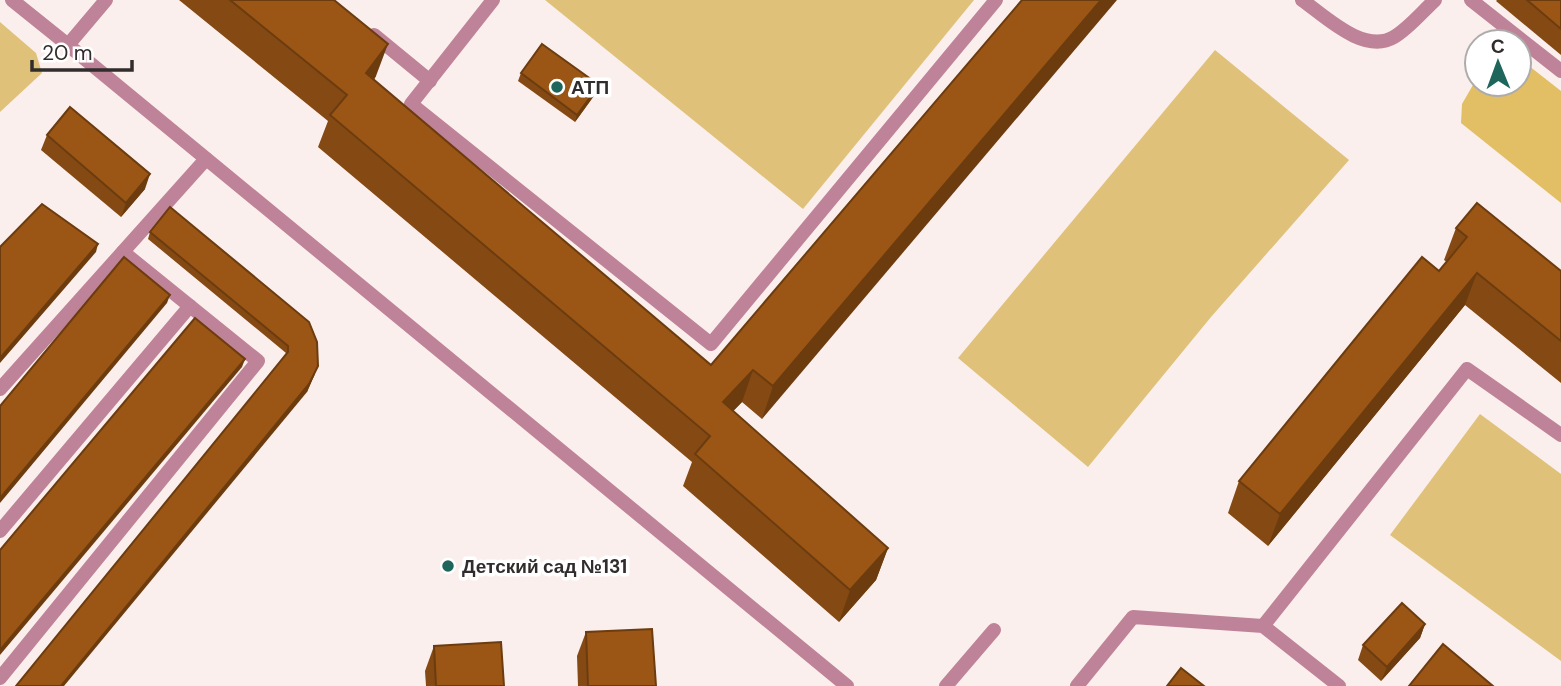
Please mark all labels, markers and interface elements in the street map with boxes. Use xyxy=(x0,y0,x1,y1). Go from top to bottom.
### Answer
scale bar xyxy=(32,28,131,72)
north arrow xyxy=(1463,28,1533,98)
text: С xyxy=(1491,34,1505,59)
text: 20 m xyxy=(42,39,93,67)
place label: АТП xyxy=(571,75,609,100)
marker: АТП xyxy=(549,79,565,95)
place label: Детский сад №131 xyxy=(462,554,627,579)
marker: Детский сад №131 xyxy=(440,558,456,574)

